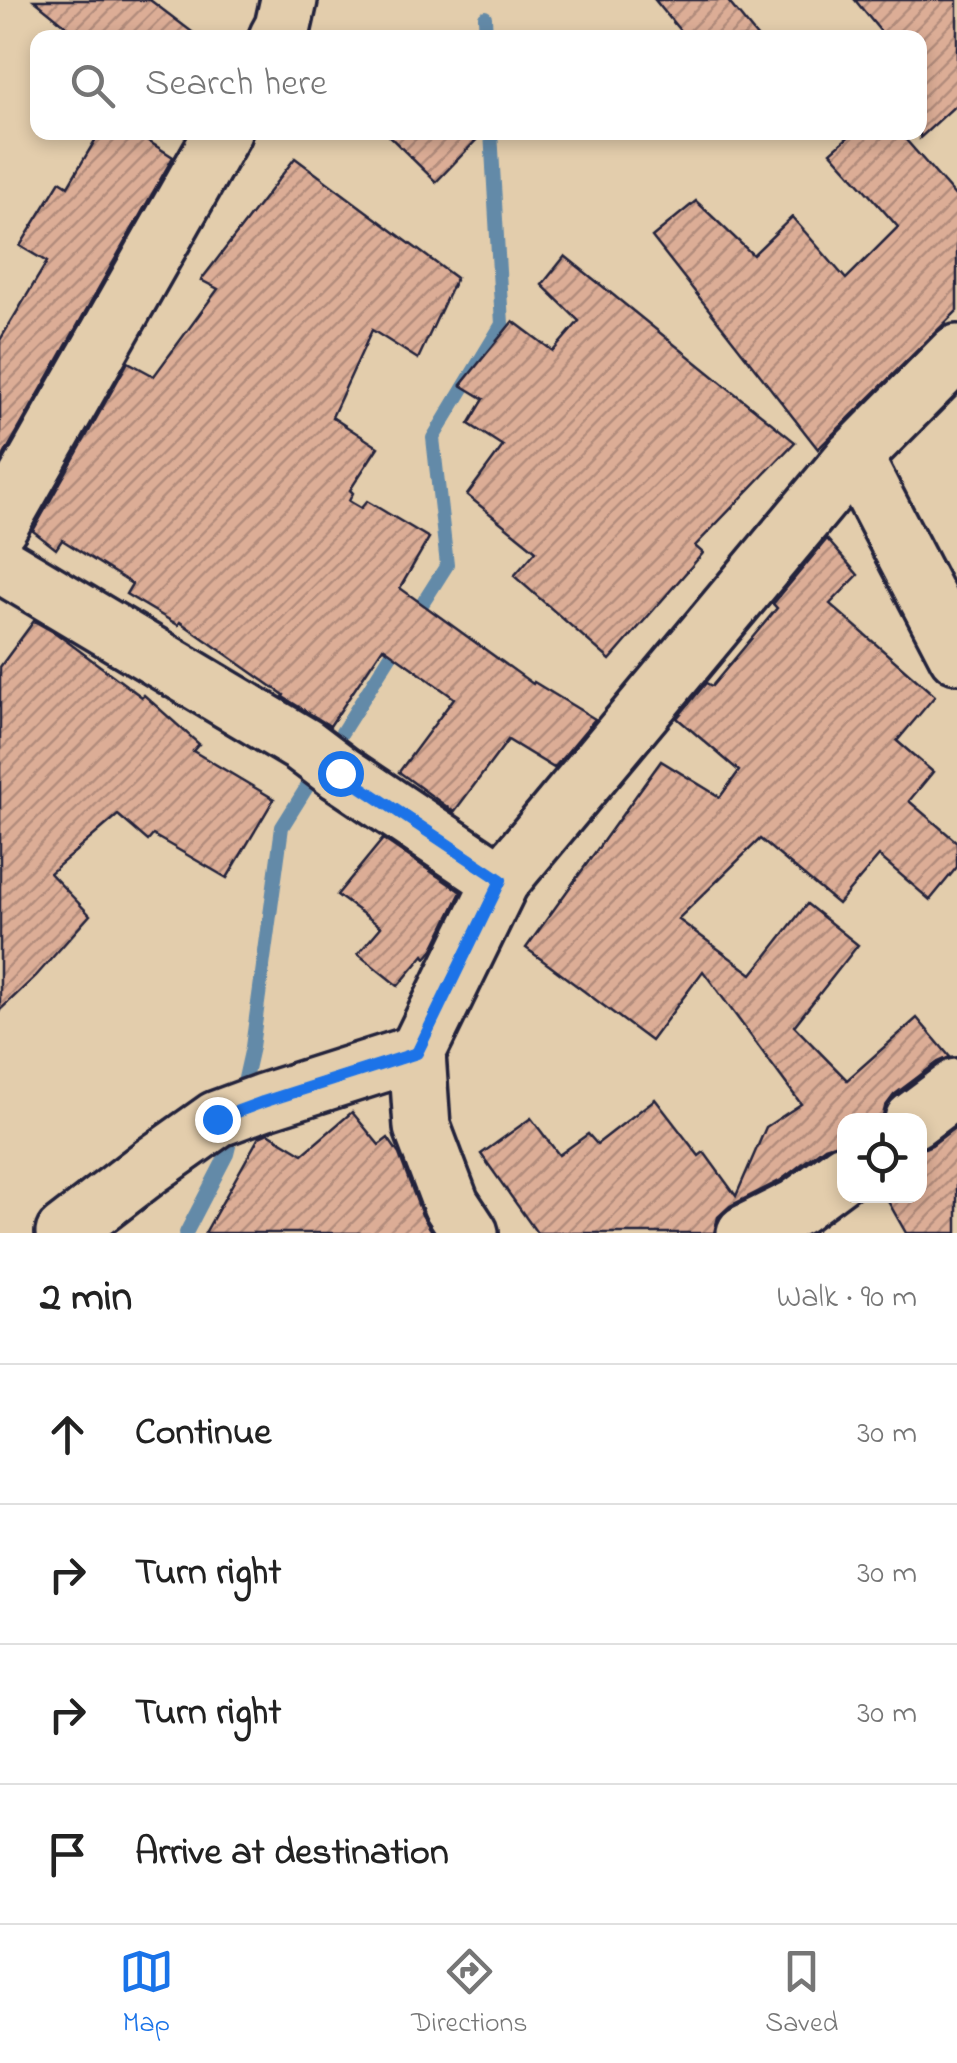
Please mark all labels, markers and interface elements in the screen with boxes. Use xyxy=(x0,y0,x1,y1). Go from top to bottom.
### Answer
search box xyxy=(30,30,927,140)
text: Search here xyxy=(145,57,327,113)
icon: search xyxy=(65,58,120,113)
route start xyxy=(318,751,364,797)
route end xyxy=(195,1097,241,1143)
map controls xyxy=(837,1113,927,1203)
button: locate xyxy=(837,1113,927,1203)
text: 2 min xyxy=(40,1268,132,1329)
text: Walk · 90 m xyxy=(776,1275,917,1322)
text: Continue xyxy=(135,1406,271,1462)
icon: ahead xyxy=(40,1407,95,1462)
text: 30 m xyxy=(857,1411,917,1458)
text: Turn right xyxy=(135,1546,281,1602)
icon: right xyxy=(40,1547,95,1602)
text: 30 m xyxy=(857,1551,917,1598)
text: Turn right xyxy=(135,1686,281,1742)
icon: right xyxy=(40,1687,95,1742)
text: 30 m xyxy=(857,1691,917,1738)
text: Arrive at destination xyxy=(135,1826,449,1882)
icon: arrive xyxy=(40,1827,95,1882)
tab: Map xyxy=(119,1944,174,2045)
tab: Directions xyxy=(411,1944,528,2045)
tab: Saved xyxy=(765,1944,838,2045)

